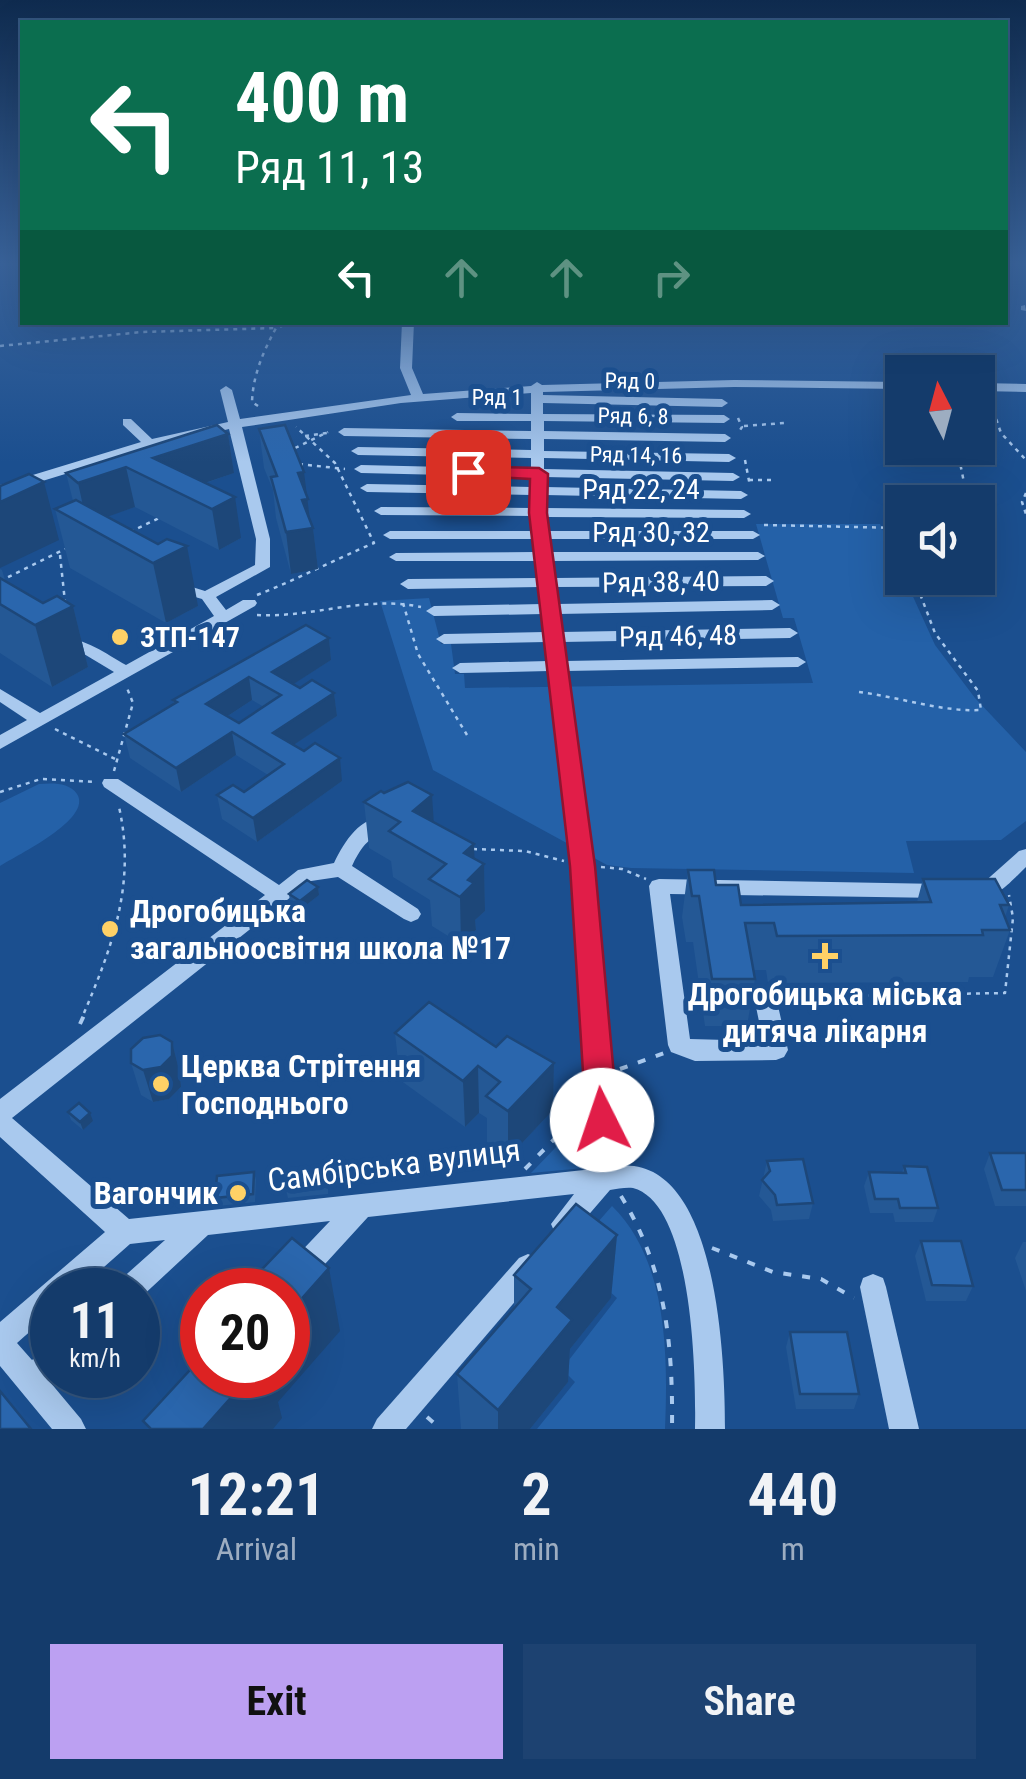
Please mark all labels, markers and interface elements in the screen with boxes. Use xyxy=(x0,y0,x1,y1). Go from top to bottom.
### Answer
text: 400 m xyxy=(235,57,409,139)
icon: left xyxy=(70,60,200,190)
text: Ряд 11, 13 xyxy=(235,141,424,194)
icon: left xyxy=(329,250,384,305)
icon: ahead xyxy=(434,250,489,305)
icon: ahead xyxy=(539,250,594,305)
icon: right xyxy=(644,250,699,305)
north arrow xyxy=(885,355,995,465)
map controls xyxy=(885,355,995,595)
street label: Ряд 0 xyxy=(605,368,655,394)
street label: Ряд 1 xyxy=(472,385,522,410)
street label: Ряд 6, 8 xyxy=(597,403,669,429)
pin xyxy=(426,430,511,515)
street label: Ряд 14, 16 xyxy=(590,442,682,468)
icon: arrive xyxy=(441,445,496,500)
street label: Ряд 22, 24 xyxy=(582,473,700,506)
button: sound xyxy=(885,485,995,595)
street label: Ряд 30, 32 xyxy=(592,516,710,549)
street label: Ряд 38, 40 xyxy=(602,564,720,600)
street label: Ряд 46, 48 xyxy=(619,618,737,654)
place label: ЗТП-147 xyxy=(140,621,240,654)
marker: ЗТП-147 xyxy=(109,626,131,648)
place label: Дрогобицька загальноосвітня школа №17 xyxy=(130,892,511,967)
marker: Дрогобицька загальноосвітня школа №17 xyxy=(99,918,121,940)
marker: Дрогобицька міська дитяча лікарня xyxy=(812,943,838,969)
place label: Дрогобицька міська дитяча лікарня xyxy=(688,975,962,1050)
place label: Церква Стрітення Господнього xyxy=(181,1047,421,1122)
position arrow xyxy=(550,1068,654,1172)
marker: Церква Стрітення Господнього xyxy=(150,1073,172,1095)
street label: Самбірська вулиця xyxy=(265,1131,523,1199)
place label: Вагончик xyxy=(94,1174,218,1212)
marker: Вагончик xyxy=(227,1182,249,1204)
speed limit sign: 20 xyxy=(180,1268,310,1398)
text: 11 xyxy=(70,1292,120,1350)
text: km/h xyxy=(69,1344,121,1373)
text: 12:21 xyxy=(188,1459,325,1530)
text: 2 xyxy=(521,1459,552,1530)
text: 440 xyxy=(747,1459,838,1530)
text: Arrival xyxy=(216,1530,297,1568)
text: min xyxy=(513,1530,560,1568)
text: m xyxy=(781,1530,805,1568)
button: Exit xyxy=(50,1644,503,1759)
button: Share xyxy=(523,1644,976,1759)

